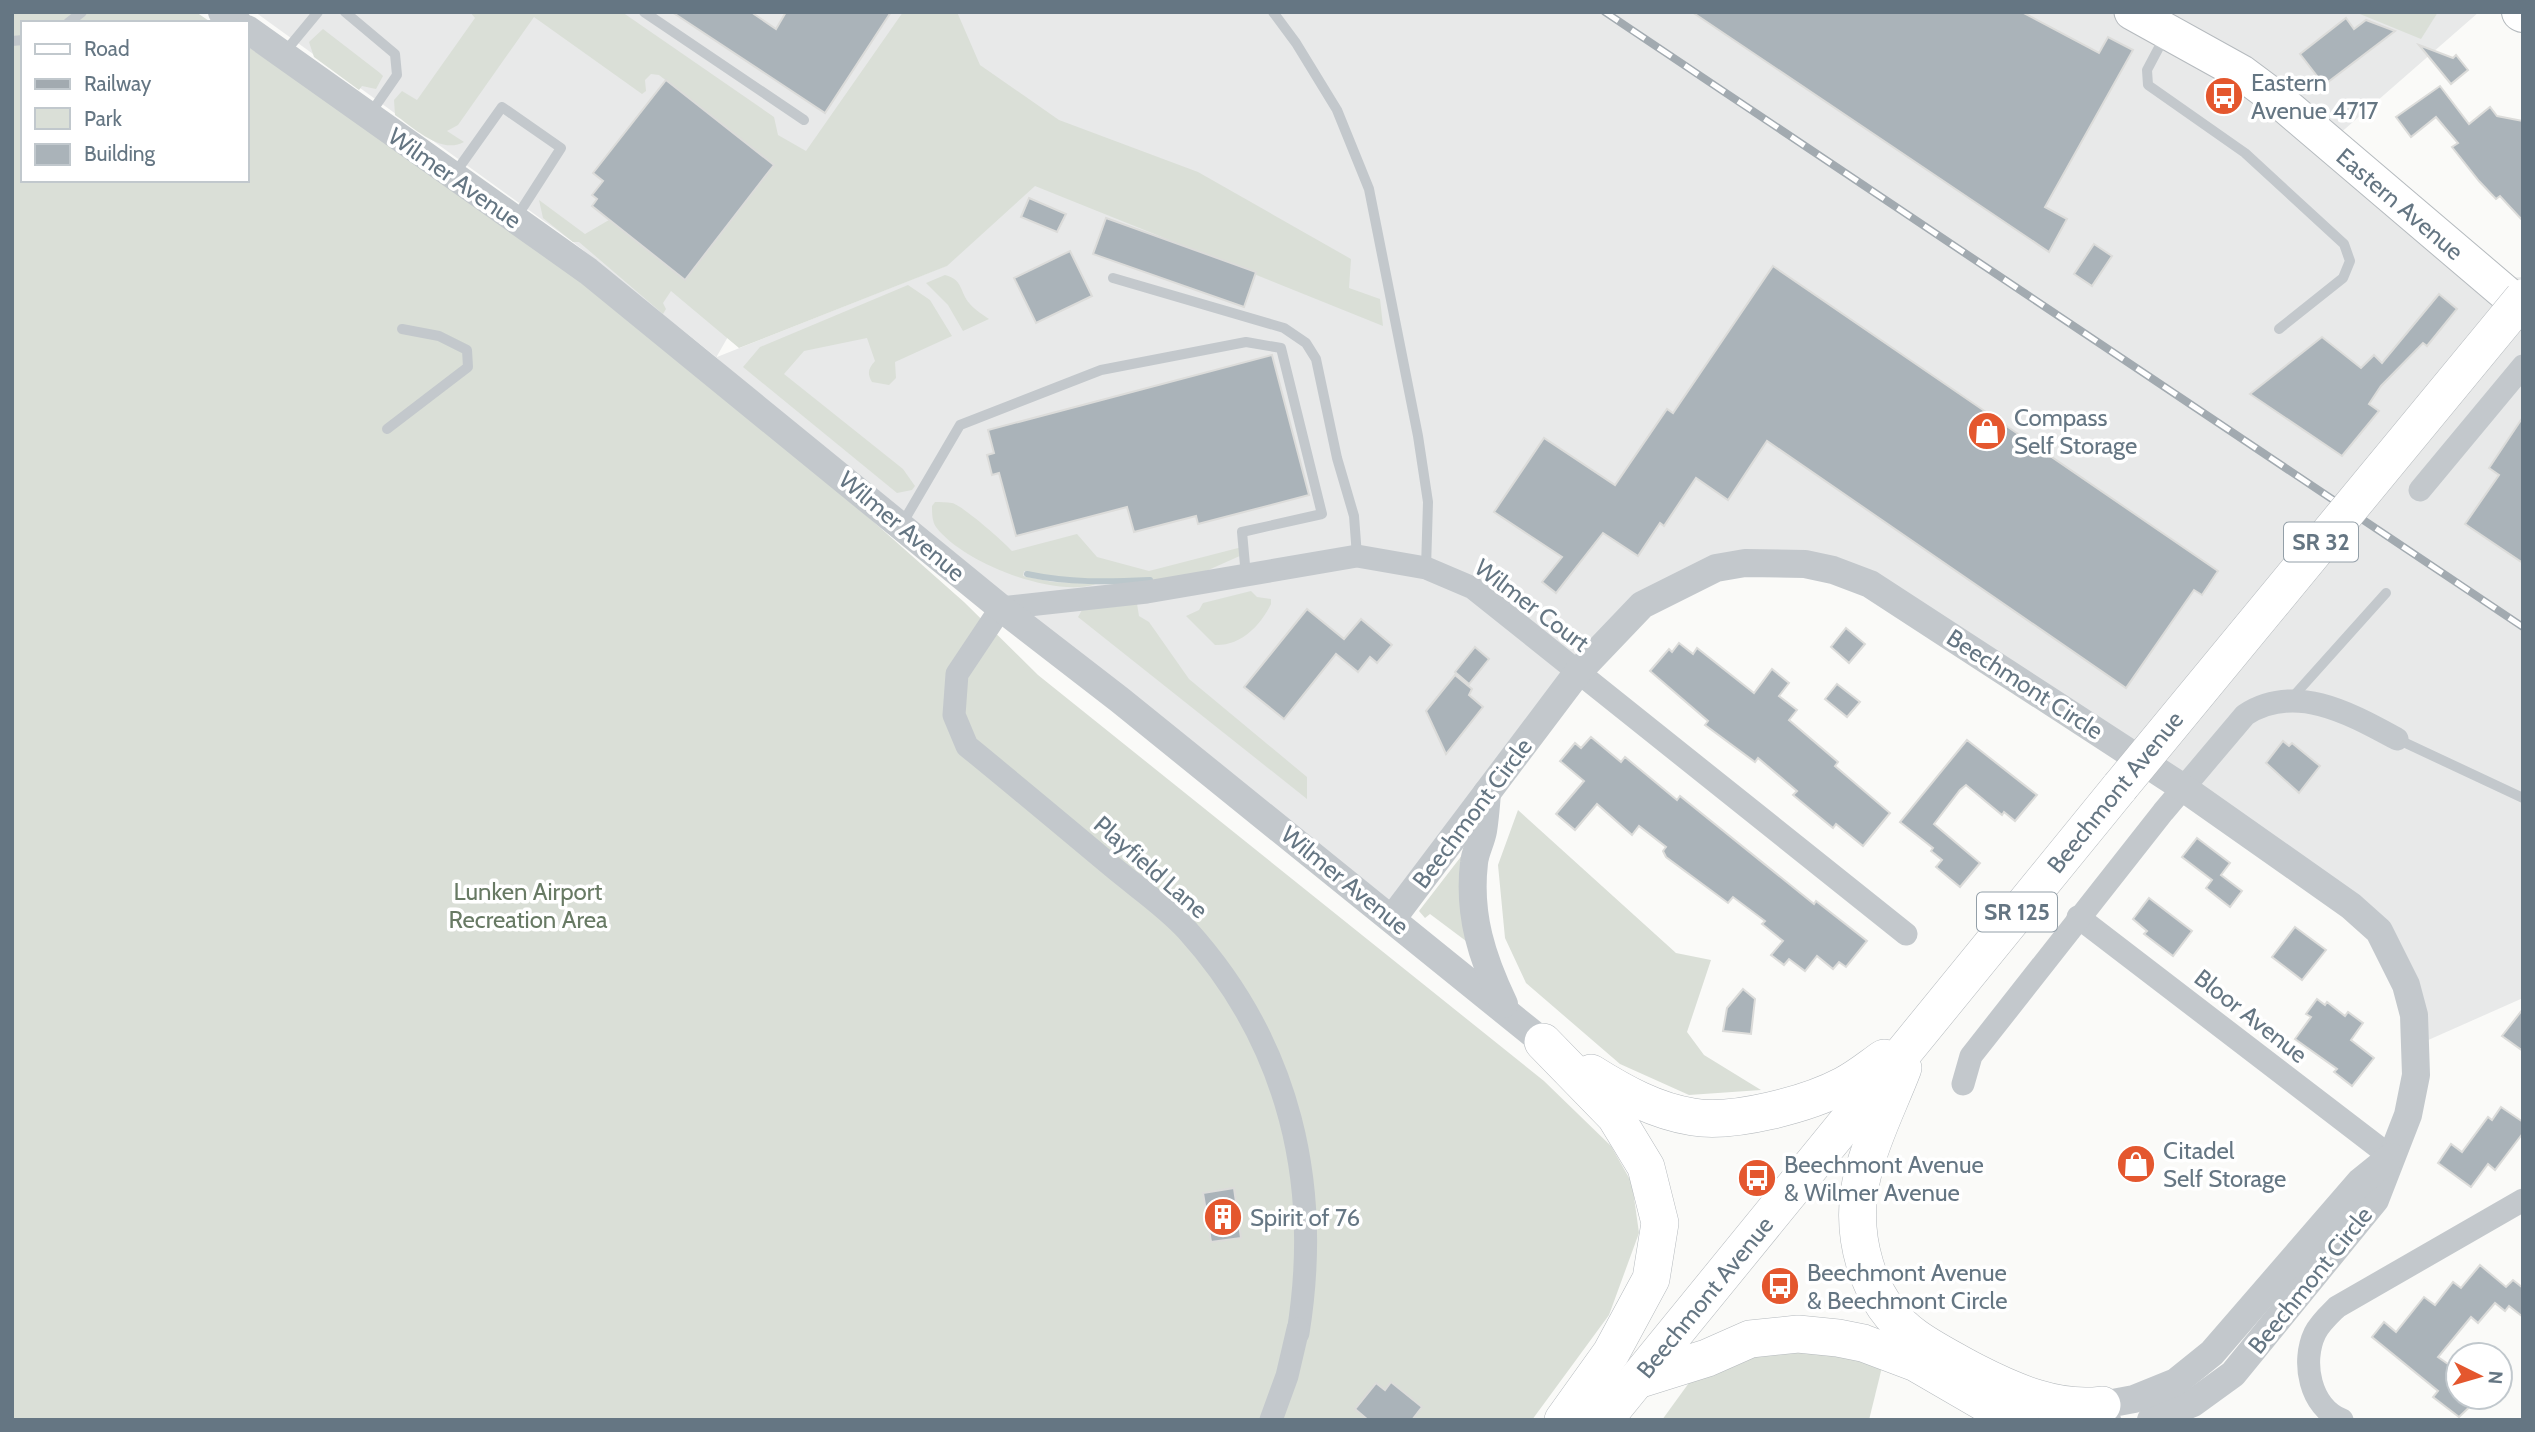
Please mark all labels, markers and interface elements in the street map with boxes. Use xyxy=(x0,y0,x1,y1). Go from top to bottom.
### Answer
legend xyxy=(21,21,248,182)
text: Road xyxy=(84,36,130,61)
place label: Eastern Avenue 4717 xyxy=(2251,68,2378,125)
text: Railway xyxy=(84,71,152,96)
bus stop icon: Eastern Avenue 4717 xyxy=(2203,75,2245,117)
text: Park xyxy=(84,106,122,131)
street label: Wilmer Avenue xyxy=(383,121,527,235)
text: Building xyxy=(84,141,156,166)
street label: Eastern Avenue xyxy=(2331,141,2470,266)
place label: Compass Self Storage xyxy=(2014,403,2137,460)
shop icon: Compass Self Storage xyxy=(1966,410,2008,452)
street label: Wilmer Avenue xyxy=(833,465,971,587)
road number: SR 32 xyxy=(2284,522,2358,562)
street label: Wilmer Court xyxy=(1469,553,1595,657)
street label: Beechmont Circle xyxy=(1941,623,2109,745)
street label: Beechmont Avenue xyxy=(2041,705,2189,879)
street label: Beechmont Circle xyxy=(1406,732,1538,894)
street label: Playfield Lane xyxy=(1088,810,1214,924)
street label: Wilmer Avenue xyxy=(1275,820,1415,940)
park label: Lunken Airport Recreation Area xyxy=(448,877,608,934)
road number: SR 125 xyxy=(1977,892,2057,931)
street label: Bloor Avenue xyxy=(2189,963,2313,1069)
place label: Citadel Self Storage xyxy=(2163,1136,2286,1193)
shop icon: Citadel Self Storage xyxy=(2115,1143,2157,1185)
place label: Beechmont Avenue & Wilmer Avenue xyxy=(1784,1150,1984,1207)
bus stop icon: Beechmont Avenue & Wilmer Avenue xyxy=(1736,1157,1778,1199)
building icon: Spirit of 76 xyxy=(1202,1196,1244,1238)
street label: Beechmont Circle xyxy=(2242,1201,2378,1359)
place label: Spirit of 76 xyxy=(1250,1203,1360,1232)
street label: Beechmont Avenue xyxy=(1630,1210,1779,1383)
place label: Beechmont Avenue & Beechmont Circle xyxy=(1807,1258,2007,1315)
bus stop icon: Beechmont Avenue & Beechmont Circle xyxy=(1759,1265,1801,1307)
north arrow xyxy=(2444,1341,2514,1411)
text: N xyxy=(2483,1370,2507,1385)

